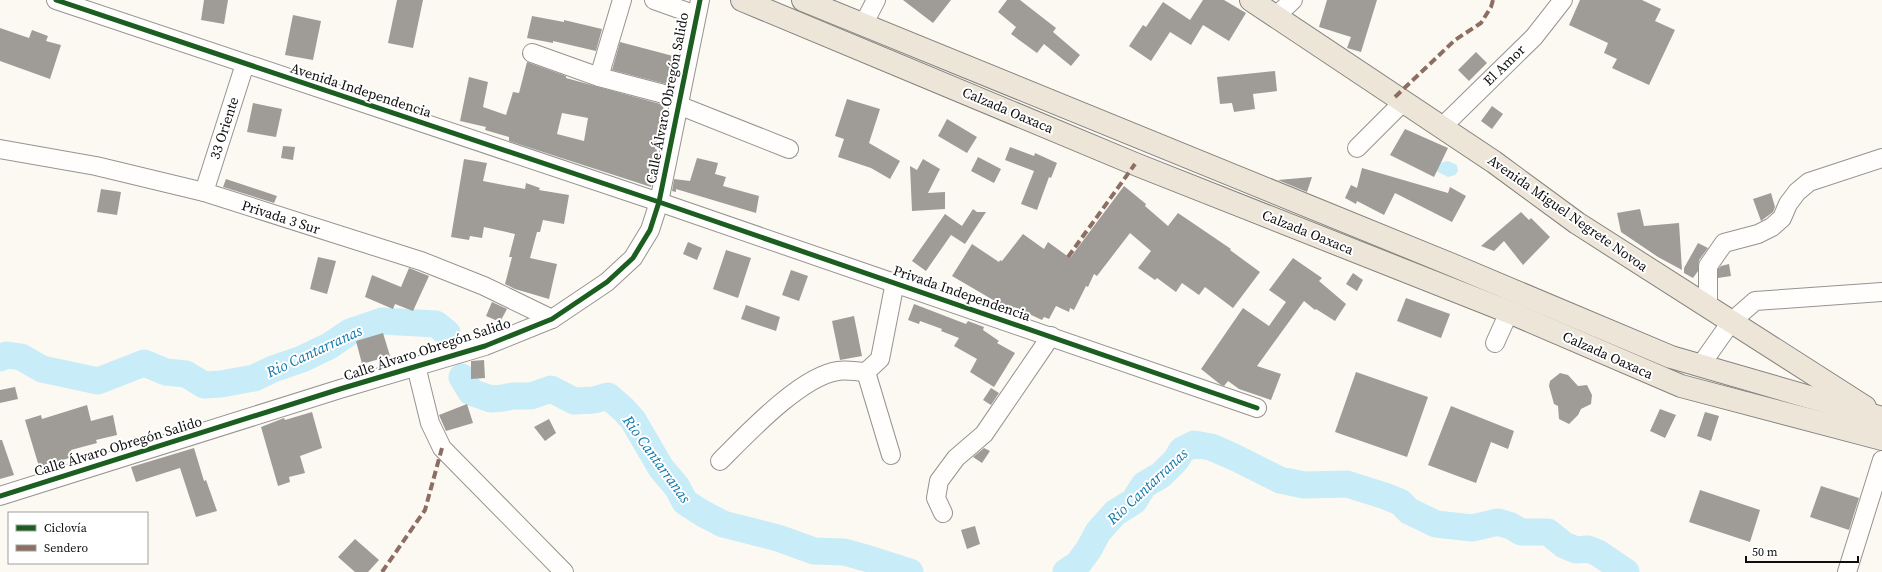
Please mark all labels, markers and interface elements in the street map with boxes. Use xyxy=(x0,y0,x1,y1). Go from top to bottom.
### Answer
street label: Calle Álvaro Obregón Salido xyxy=(641,10,694,185)
street label: El Amor xyxy=(1479,40,1529,90)
street label: Avenida Independencia xyxy=(288,58,435,123)
street label: Calzada Oaxaca xyxy=(959,82,1057,139)
street label: 33 Oriente xyxy=(205,94,243,162)
street label: Avenida Miguel Negrete Novoa xyxy=(1484,150,1653,277)
street label: Privada 3 Sur xyxy=(239,195,323,239)
street label: Calzada Oaxaca xyxy=(1259,205,1358,260)
street label: Privada Independencia xyxy=(891,260,1034,326)
street label: Calle Álvaro Obregón Salido xyxy=(341,312,513,385)
water label: Rio Cantarranas xyxy=(262,319,366,383)
street label: Calzada Oaxaca xyxy=(1560,326,1657,384)
water label: Rio Cantarranas xyxy=(617,410,696,508)
street label: Calle Álvaro Obregón Salido xyxy=(32,411,205,481)
water label: Rio Cantarranas xyxy=(1101,443,1192,530)
legend xyxy=(8,512,148,564)
text: Ciclovía xyxy=(44,520,88,536)
scale bar xyxy=(1746,538,1858,564)
text: Sendero xyxy=(44,540,88,556)
text: 50 m xyxy=(1752,544,1778,560)

